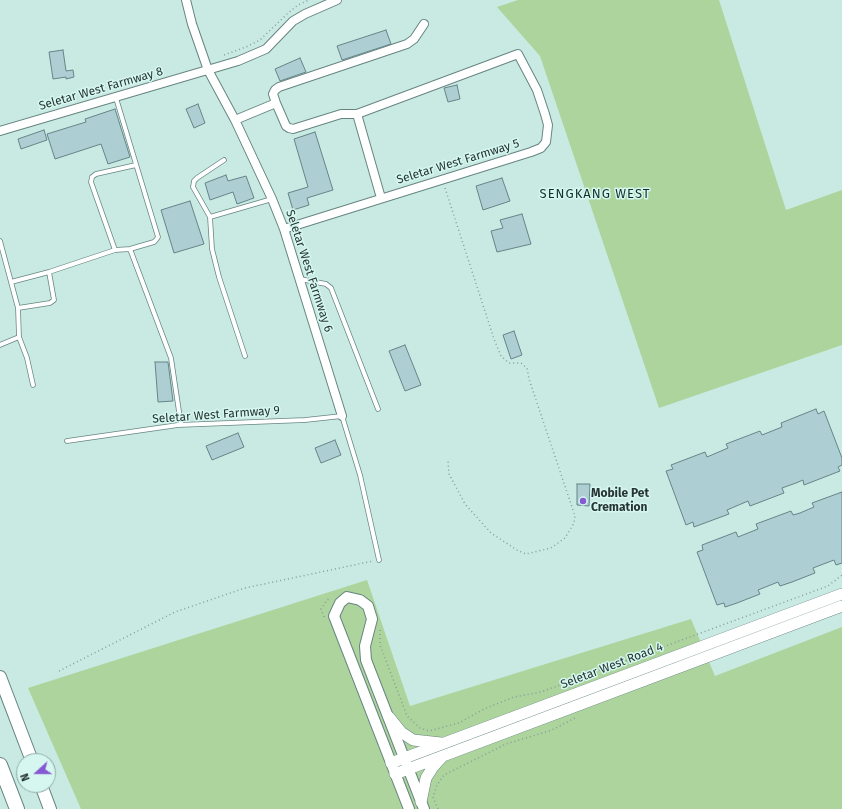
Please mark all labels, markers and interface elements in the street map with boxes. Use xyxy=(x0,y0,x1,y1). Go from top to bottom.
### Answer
street label: Seletar West Farmway 8 xyxy=(37,64,165,114)
street label: Seletar West Farmway 5 xyxy=(395,136,521,188)
district label: SENGKANG WEST xyxy=(540,186,650,202)
street label: Seletar West Farmway 6 xyxy=(282,208,336,334)
street label: Seletar West Farmway 9 xyxy=(152,403,280,427)
place label: Mobile Pet Cremation xyxy=(591,487,649,515)
marker: Mobile Pet Cremation xyxy=(578,496,588,506)
street label: Seletar West Road 4 xyxy=(559,640,665,692)
north arrow xyxy=(16,753,56,793)
text: N xyxy=(18,771,33,783)

